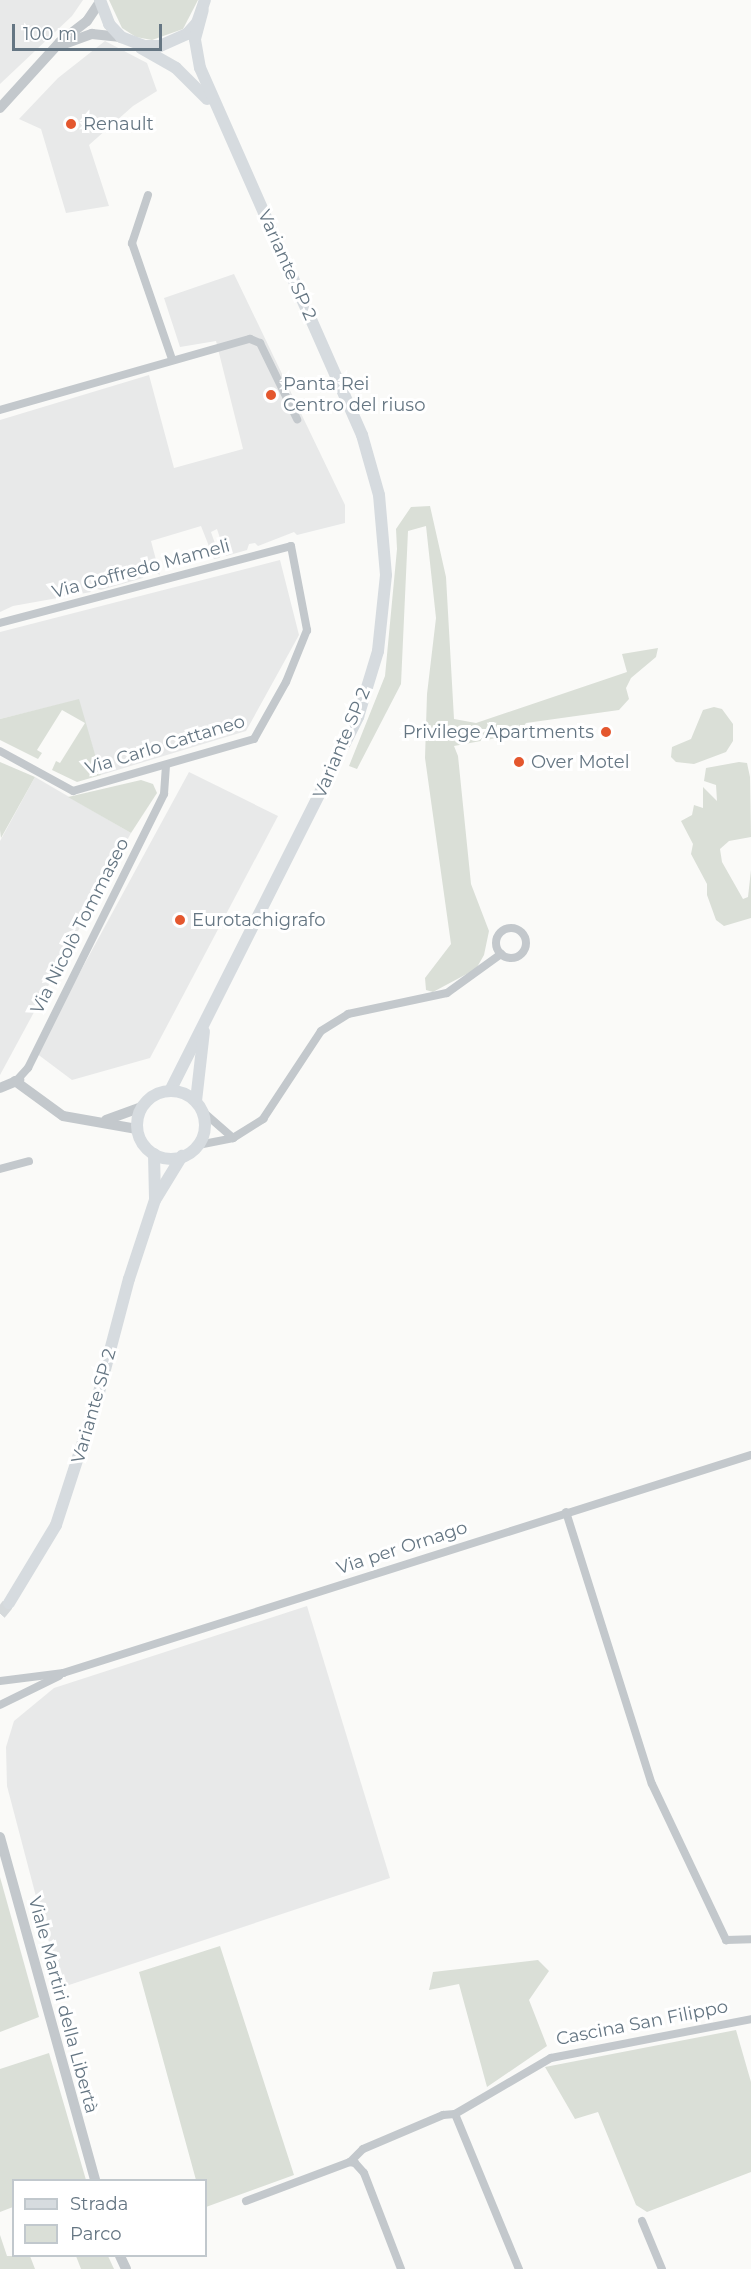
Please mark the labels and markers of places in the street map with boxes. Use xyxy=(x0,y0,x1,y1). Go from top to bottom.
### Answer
place label: Renault xyxy=(83,113,154,135)
marker: Renault xyxy=(64,117,78,131)
place label: Panta Rei Centro del riuso xyxy=(283,374,425,416)
marker: Panta Rei Centro del riuso xyxy=(264,388,278,402)
place label: Privilege Apartments xyxy=(403,721,594,743)
marker: Privilege Apartments xyxy=(599,725,613,739)
place label: Over Motel xyxy=(531,751,630,773)
marker: Over Motel xyxy=(512,755,526,769)
place label: Eurotachigrafo xyxy=(192,909,326,931)
marker: Eurotachigrafo xyxy=(173,913,187,927)

